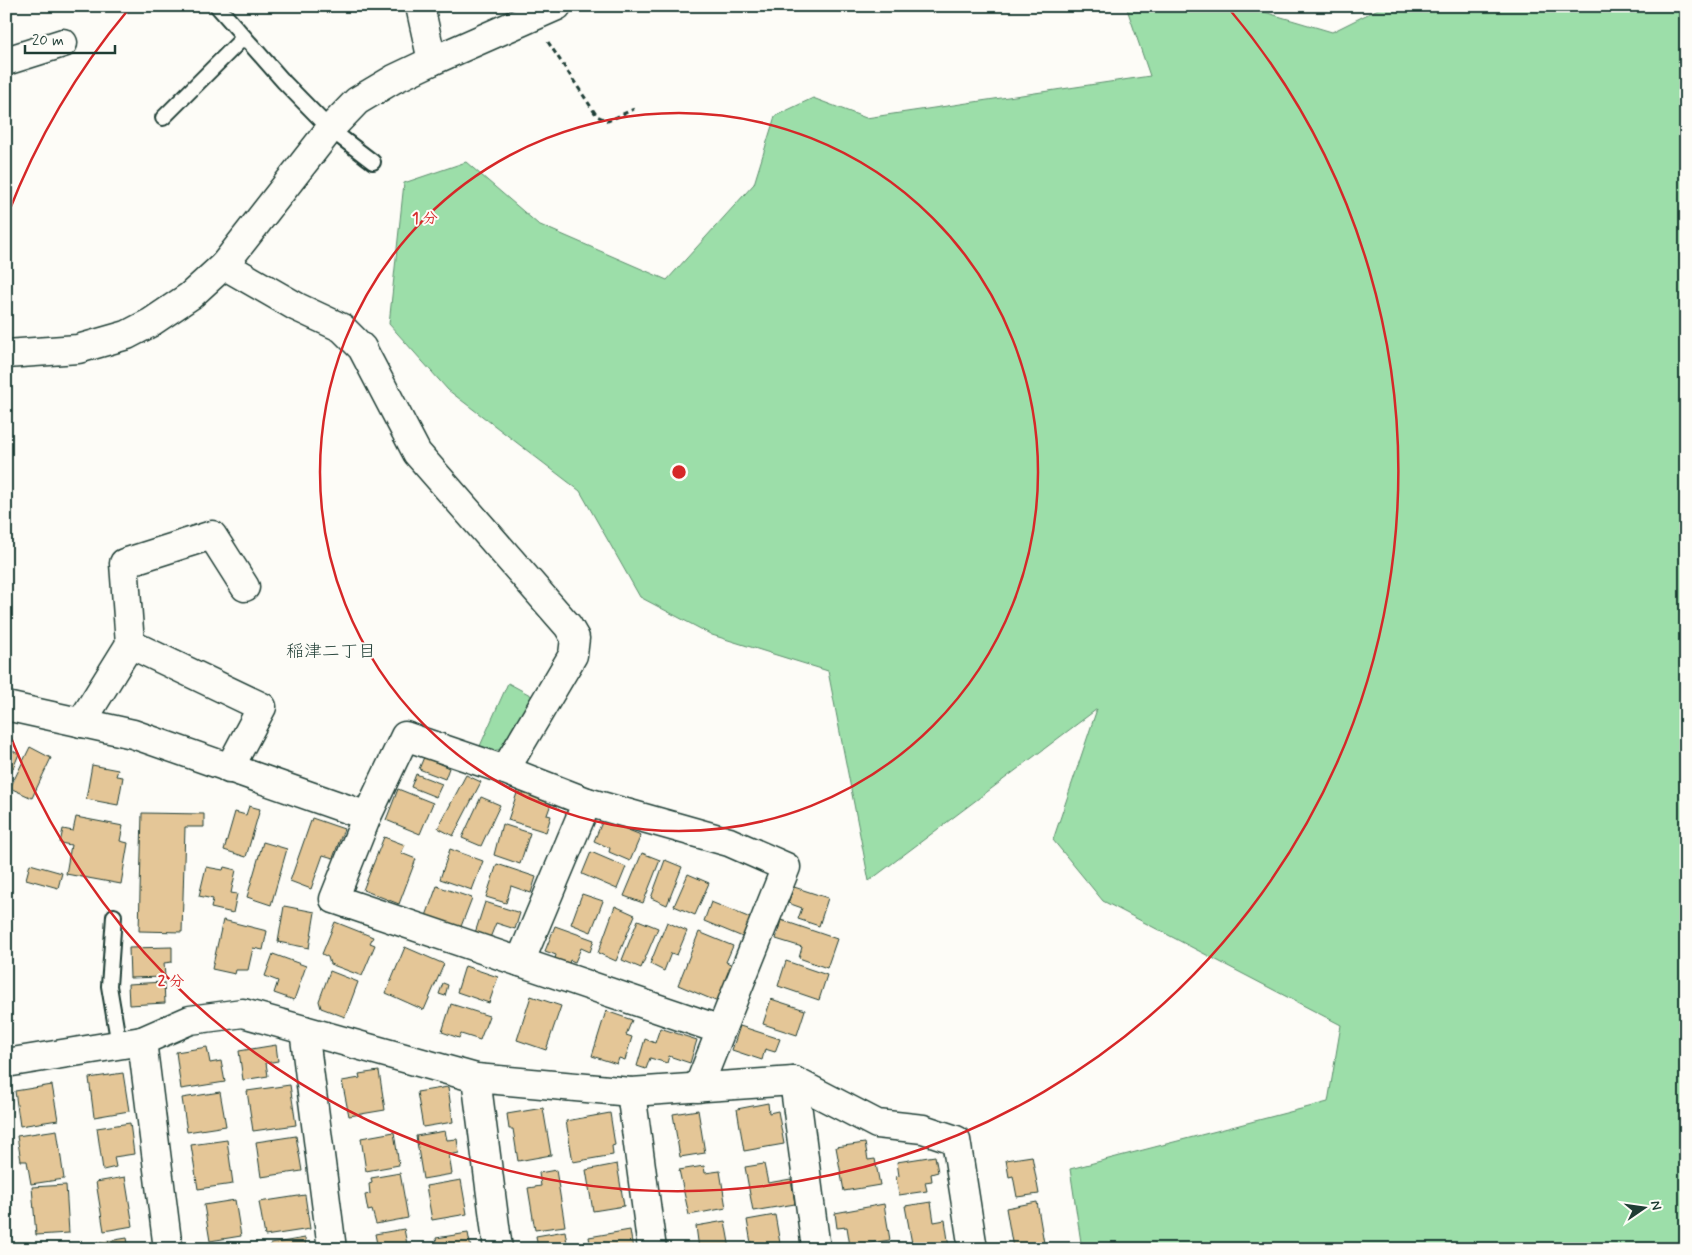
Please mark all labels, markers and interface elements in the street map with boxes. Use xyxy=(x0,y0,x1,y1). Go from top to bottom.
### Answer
scale bar xyxy=(25,22,115,54)
text: 20 m xyxy=(32,31,64,51)
text: 1 分 xyxy=(412,209,438,229)
centre of rings xyxy=(670,463,688,481)
district label: 稲津二丁目 xyxy=(286,640,376,664)
text: 2 分 xyxy=(158,972,184,992)
north arrow xyxy=(1620,1182,1670,1232)
text: N xyxy=(1646,1199,1666,1212)

